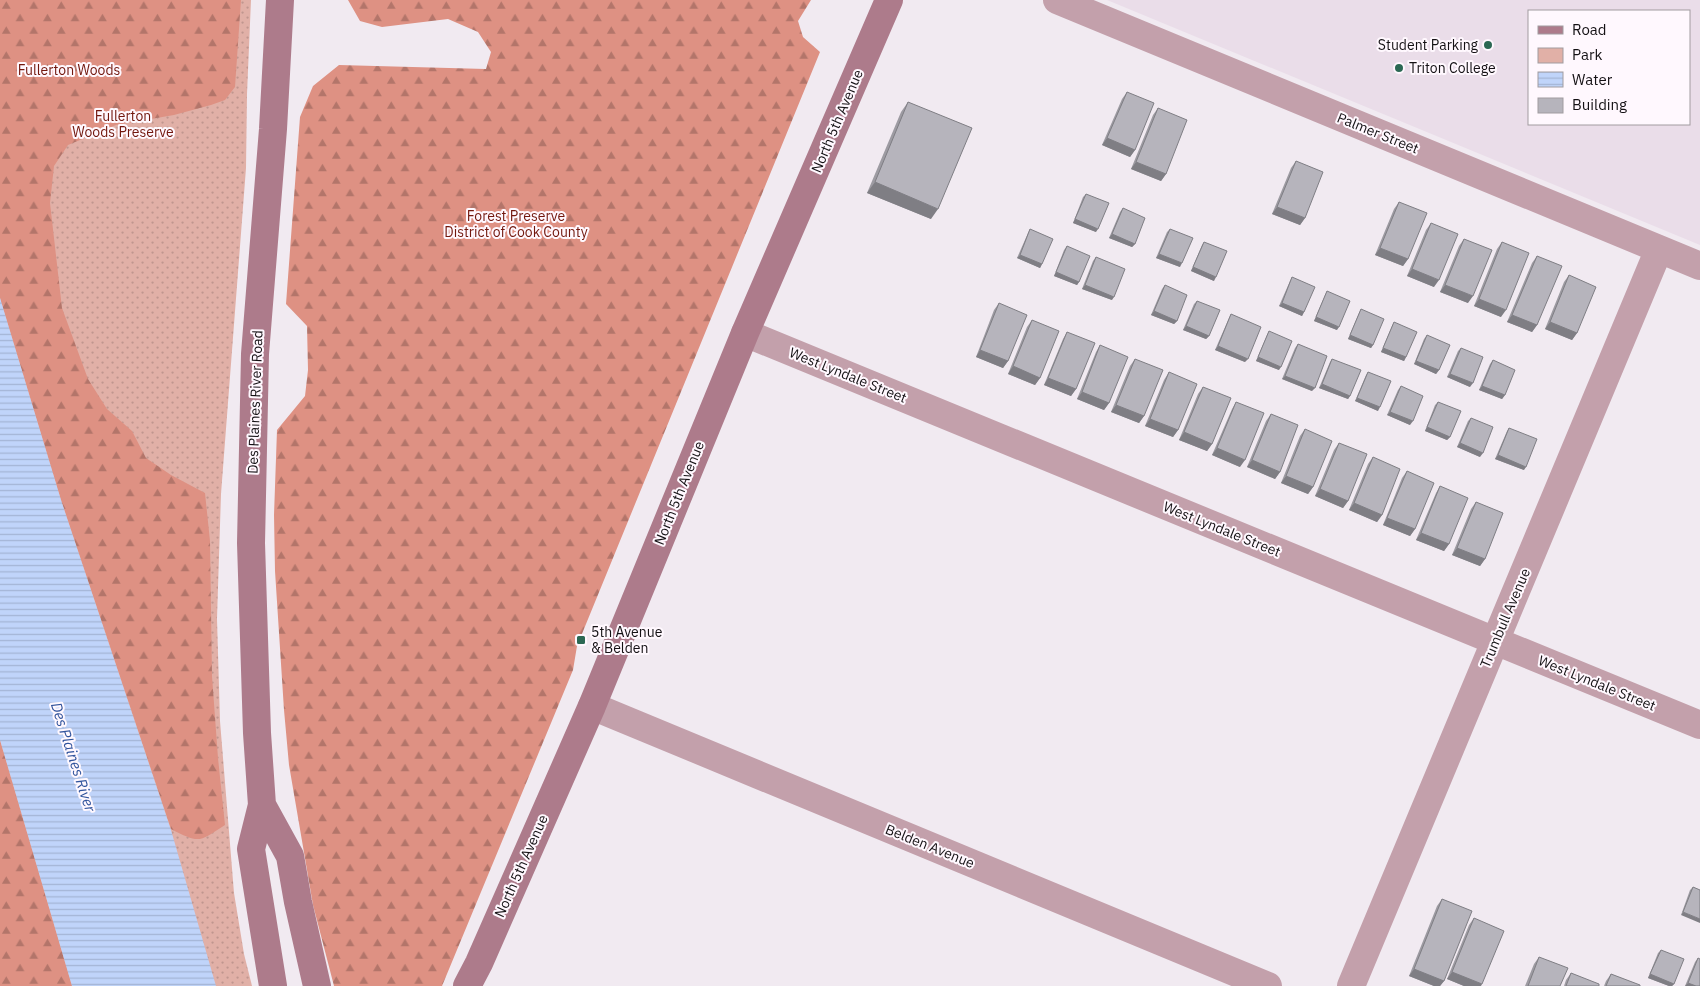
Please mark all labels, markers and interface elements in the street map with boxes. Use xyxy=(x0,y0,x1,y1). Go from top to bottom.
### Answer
legend xyxy=(1528,10,1690,125)
text: Road xyxy=(1572,20,1607,39)
place label: Student Parking xyxy=(1378,36,1479,54)
marker: Student Parking xyxy=(1482,39,1494,51)
text: Park xyxy=(1572,45,1602,64)
place label: Triton College xyxy=(1409,59,1496,77)
park label: Fullerton Woods xyxy=(18,61,121,79)
marker: Triton College xyxy=(1393,62,1405,74)
street label: North 5th Avenue xyxy=(807,66,867,175)
text: Water xyxy=(1572,70,1613,89)
text: Building xyxy=(1572,95,1627,114)
park label: Fullerton Woods Preserve xyxy=(72,107,174,141)
street label: Palmer Street xyxy=(1335,108,1421,158)
park label: Forest Preserve District of Cook County xyxy=(444,207,588,241)
street label: Des Plaines River Road xyxy=(243,330,267,474)
street label: West Lyndale Street xyxy=(787,343,909,407)
street label: North 5th Avenue xyxy=(650,438,708,548)
street label: West Lyndale Street xyxy=(1161,497,1283,561)
street label: Trumbull Avenue xyxy=(1476,565,1534,670)
place label: 5th Avenue & Belden xyxy=(591,623,663,657)
marker: 5th Avenue & Belden xyxy=(575,634,587,646)
street label: West Lyndale Street xyxy=(1536,651,1658,715)
water label: Des Plaines River xyxy=(47,700,100,814)
street label: North 5th Avenue xyxy=(490,812,552,920)
street label: Belden Avenue xyxy=(883,820,977,872)

